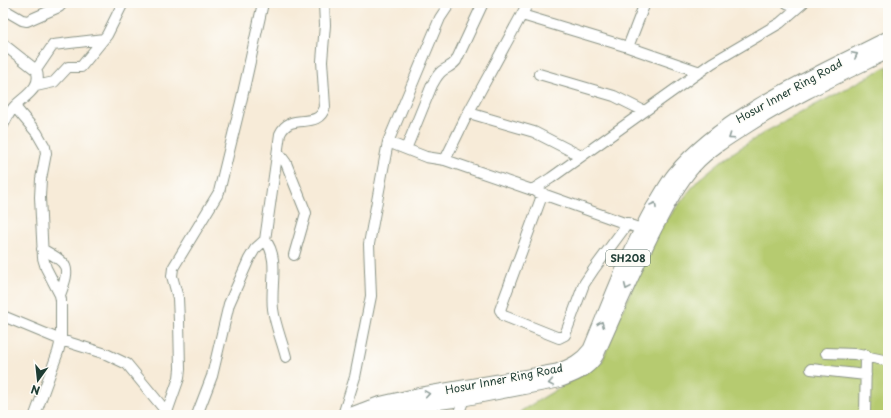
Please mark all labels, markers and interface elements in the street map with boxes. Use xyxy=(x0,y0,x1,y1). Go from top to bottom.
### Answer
one-way arrow xyxy=(851,52,859,60)
street label: Hosur Inner Ring Road xyxy=(732,54,845,127)
one-way arrow xyxy=(728,132,735,140)
one-way arrow xyxy=(650,202,657,210)
road number: SH208 xyxy=(606,250,650,266)
one-way arrow xyxy=(624,284,632,291)
one-way arrow xyxy=(596,320,604,327)
street label: Hosur Inner Ring Road xyxy=(444,359,564,398)
north arrow xyxy=(18,360,58,400)
one-way arrow xyxy=(548,378,554,386)
text: N xyxy=(29,381,42,399)
one-way arrow xyxy=(424,390,430,398)

